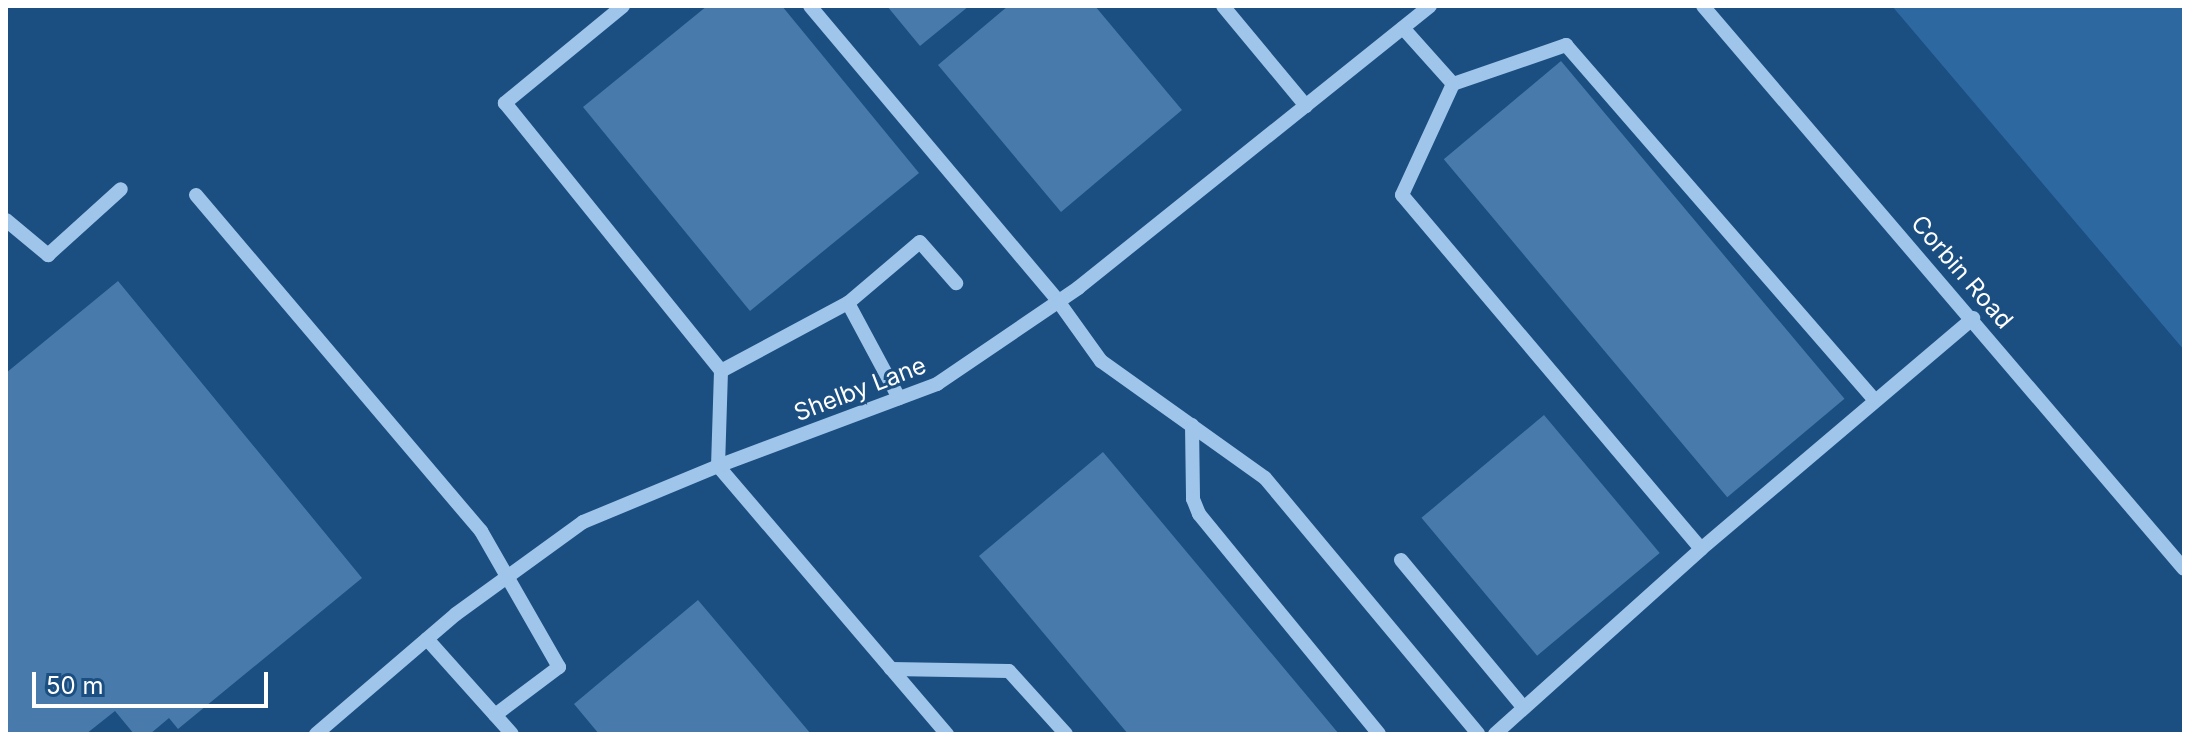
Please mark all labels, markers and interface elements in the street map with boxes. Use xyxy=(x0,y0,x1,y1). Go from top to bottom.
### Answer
street label: Corbin Road xyxy=(1905,209,2019,335)
street label: Shelby Lane xyxy=(790,351,930,427)
scale bar xyxy=(36,656,272,706)
text: 50 m xyxy=(46,671,104,700)

